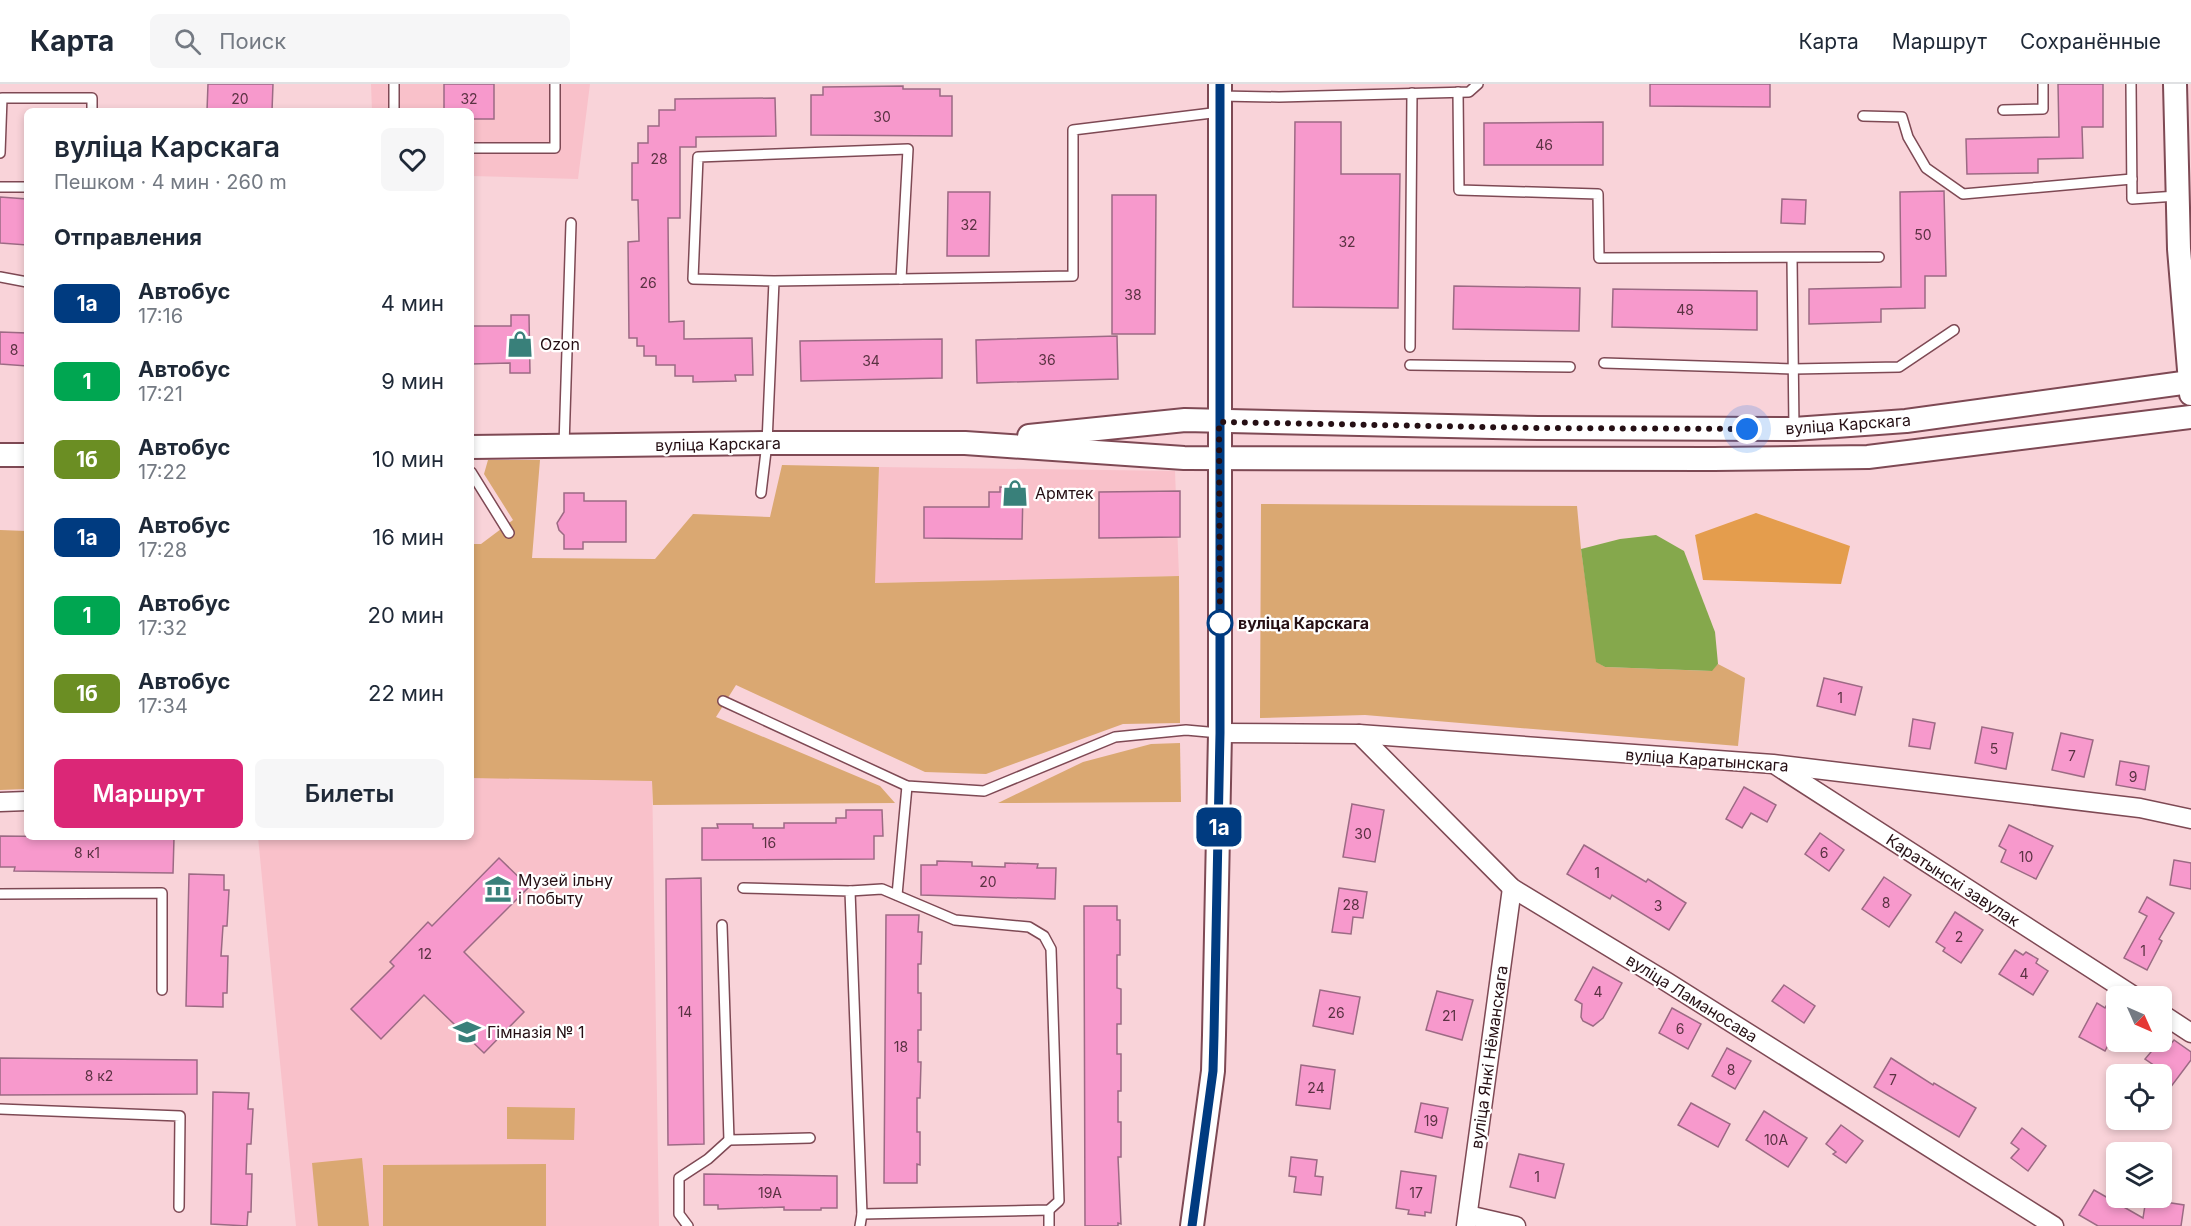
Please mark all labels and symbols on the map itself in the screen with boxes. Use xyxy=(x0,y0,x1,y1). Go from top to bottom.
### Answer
house number: 20 xyxy=(231,90,249,107)
house number: 32 xyxy=(460,90,478,107)
house number: 30 xyxy=(873,108,891,125)
house number: 46 xyxy=(1535,136,1553,153)
house number: 28 xyxy=(650,150,668,167)
house number: 32 xyxy=(960,216,978,233)
house number: 50 xyxy=(1914,226,1932,243)
house number: 32 xyxy=(1338,233,1356,250)
house number: 26 xyxy=(639,274,657,291)
house number: 38 xyxy=(1124,286,1142,303)
house number: 48 xyxy=(1676,301,1694,318)
shop icon: Ozon xyxy=(505,329,535,359)
place label: Ozon xyxy=(540,334,580,354)
house number: 8 xyxy=(10,341,18,358)
house number: 36 xyxy=(1038,351,1056,368)
house number: 34 xyxy=(862,352,880,369)
street label: вуліца Карскага xyxy=(1785,410,1911,438)
your location xyxy=(1732,414,1762,444)
street label: вуліца Карскага xyxy=(655,433,781,455)
shop icon: Армтек xyxy=(1000,478,1030,508)
place label: Армтек xyxy=(1035,483,1094,503)
marker: вуліца Карскага xyxy=(1207,610,1233,636)
place label: вуліца Карскага xyxy=(1238,613,1369,633)
house number: 1 xyxy=(1837,689,1843,706)
house number: 5 xyxy=(1990,740,1998,757)
street label: вуліца Каратынскага xyxy=(1625,744,1789,776)
house number: 7 xyxy=(2068,747,2076,764)
house number: 9 xyxy=(2129,768,2137,785)
line badge: 1а xyxy=(1192,808,1246,846)
house number: 30 xyxy=(1354,825,1372,842)
street label: Каратынскі завулак xyxy=(1883,829,2024,931)
house number: 16 xyxy=(762,834,776,851)
house number: 8 к1 xyxy=(74,844,100,861)
house number: 6 xyxy=(1820,844,1828,861)
house number: 10 xyxy=(2019,848,2033,865)
house number: 1 xyxy=(1594,864,1600,881)
place label: Музей ільну і побыту xyxy=(518,870,613,908)
house number: 20 xyxy=(979,873,997,890)
museum icon: Музей ільну і побыту xyxy=(483,874,513,904)
house number: 8 xyxy=(1882,894,1890,911)
house number: 28 xyxy=(1342,896,1360,913)
house number: 3 xyxy=(1654,897,1662,914)
house number: 2 xyxy=(1955,928,1963,945)
house number: 1 xyxy=(2140,942,2146,959)
house number: 12 xyxy=(418,945,432,962)
street label: вуліца Ламаносава xyxy=(1623,949,1761,1047)
street label: вуліца Янкі Нёманскага xyxy=(1466,964,1512,1150)
house number: 4 xyxy=(2019,965,2029,982)
house number: 4 xyxy=(1593,983,1603,1000)
north arrow xyxy=(2106,986,2172,1052)
house number: 14 xyxy=(678,1003,692,1020)
house number: 26 xyxy=(1327,1004,1345,1021)
house number: 21 xyxy=(1442,1007,1456,1024)
school or university icon: Гімназія № 1 xyxy=(452,1017,482,1047)
house number: 6 xyxy=(1676,1020,1684,1037)
place label: Гімназія № 1 xyxy=(487,1022,585,1042)
house number: 18 xyxy=(894,1038,908,1055)
house number: 8 xyxy=(1727,1061,1735,1078)
house number: 8 к2 xyxy=(85,1067,113,1084)
house number: 7 xyxy=(1889,1071,1897,1088)
house number: 24 xyxy=(1307,1079,1325,1096)
house number: 19 xyxy=(1424,1112,1438,1129)
house number: 10А xyxy=(1764,1131,1788,1148)
house number: 1 xyxy=(1534,1168,1540,1185)
house number: 19А xyxy=(758,1184,782,1201)
house number: 17 xyxy=(1409,1184,1423,1201)

